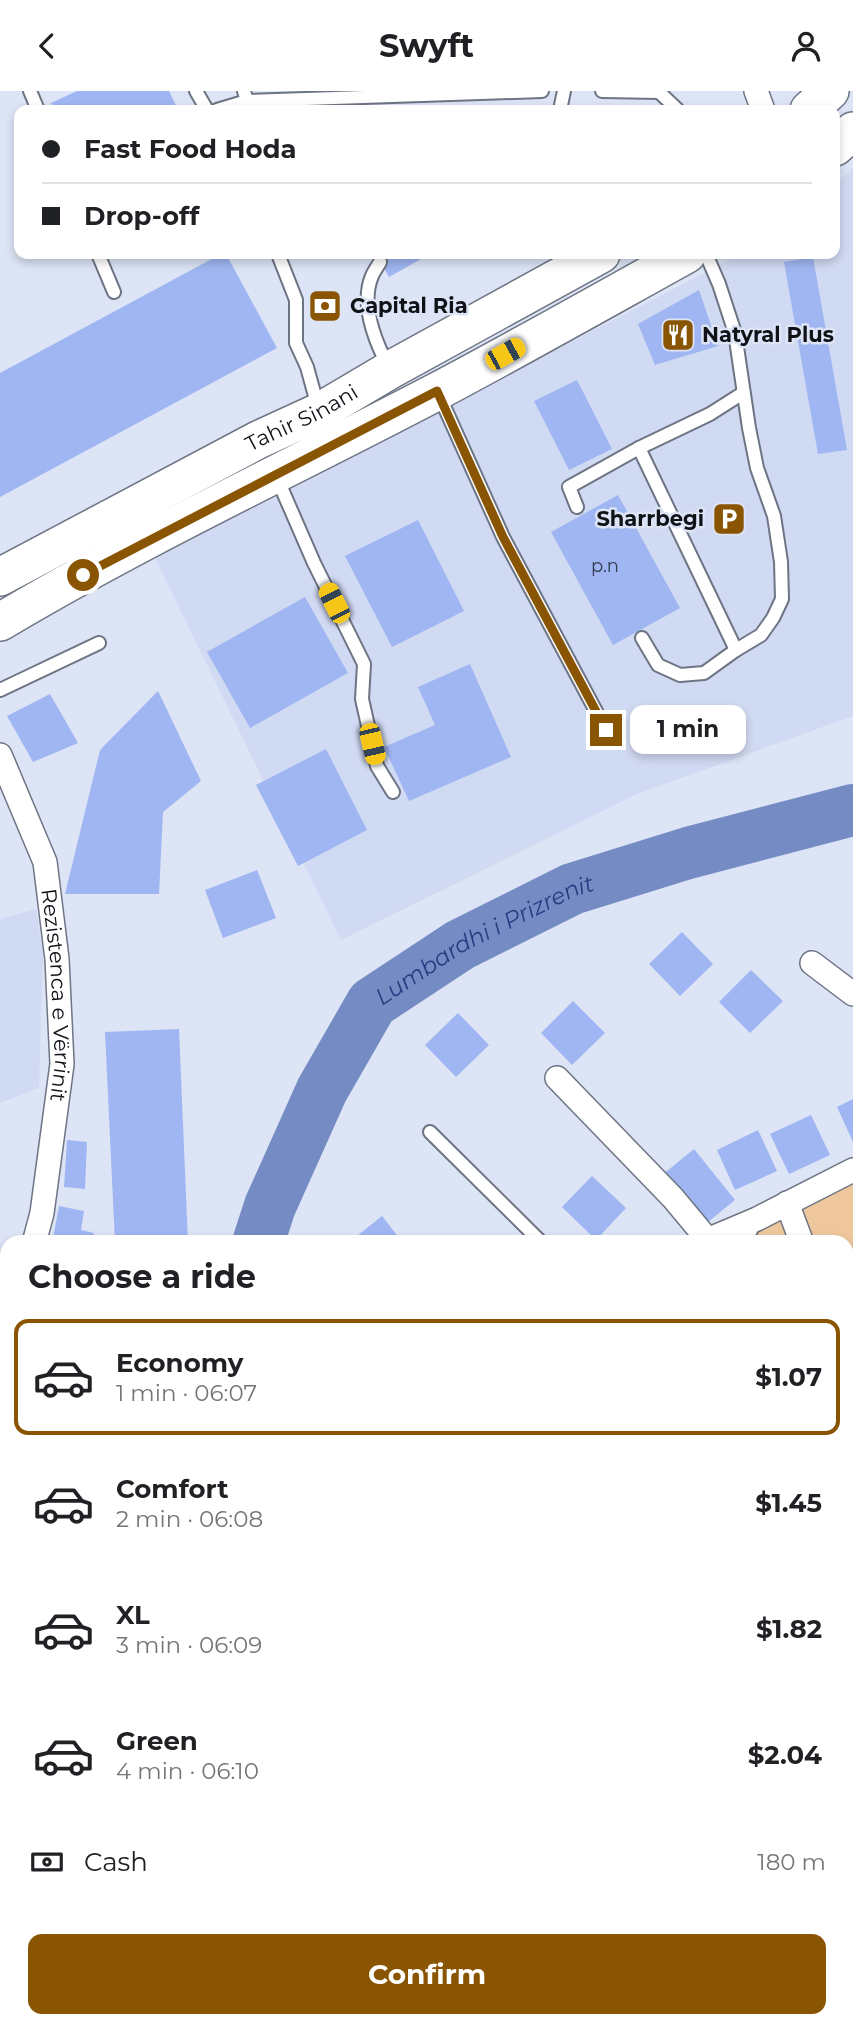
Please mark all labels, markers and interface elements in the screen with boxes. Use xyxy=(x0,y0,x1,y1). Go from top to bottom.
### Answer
text: Swyft xyxy=(379,26,474,65)
icon: back xyxy=(28,27,66,65)
icon: person xyxy=(787,27,825,65)
text: Fast Food Hoda xyxy=(84,133,297,165)
text: Drop-off xyxy=(84,200,199,232)
bank icon: Capital Ria xyxy=(306,287,344,325)
place label: Capital Ria xyxy=(350,293,468,318)
restaurant icon: Natyral Plus xyxy=(659,316,697,354)
place label: Natyral Plus xyxy=(702,322,834,347)
car xyxy=(482,335,529,373)
street label: Tahir Sinani xyxy=(241,379,362,456)
parking icon: Sharrbegi xyxy=(710,500,748,538)
place label: Sharrbegi xyxy=(596,506,704,531)
house number: p.n xyxy=(591,555,619,577)
route start xyxy=(67,559,99,591)
car xyxy=(316,580,353,626)
callout: 1 min xyxy=(630,705,746,755)
route end xyxy=(590,714,622,746)
text: 1 min xyxy=(657,715,719,743)
car xyxy=(358,721,387,767)
water label: Lumbardhi i Prizrenit xyxy=(370,869,598,1011)
street label: Rezistenca e Vërrinit xyxy=(36,887,75,1103)
text: Choose a ride xyxy=(28,1257,256,1296)
icon: car xyxy=(32,1346,95,1409)
text: Economy xyxy=(116,1347,243,1379)
text: $1.07 xyxy=(755,1361,822,1393)
text: 1 min · 06:07 xyxy=(116,1379,257,1407)
icon: car xyxy=(32,1472,95,1535)
text: Comfort xyxy=(116,1473,228,1505)
text: $1.45 xyxy=(755,1487,822,1519)
text: 2 min · 06:08 xyxy=(116,1505,263,1533)
icon: car xyxy=(32,1598,95,1661)
text: XL xyxy=(116,1599,150,1631)
text: $1.82 xyxy=(756,1613,822,1645)
text: 3 min · 06:09 xyxy=(116,1631,262,1659)
icon: car xyxy=(32,1724,95,1787)
text: Green xyxy=(116,1725,198,1757)
text: $2.04 xyxy=(748,1739,822,1771)
text: 4 min · 06:10 xyxy=(116,1757,259,1785)
icon: cash xyxy=(28,1843,66,1881)
text: Cash xyxy=(84,1846,148,1878)
text: 180 m xyxy=(757,1848,826,1876)
button: Confirm xyxy=(28,1934,826,2014)

